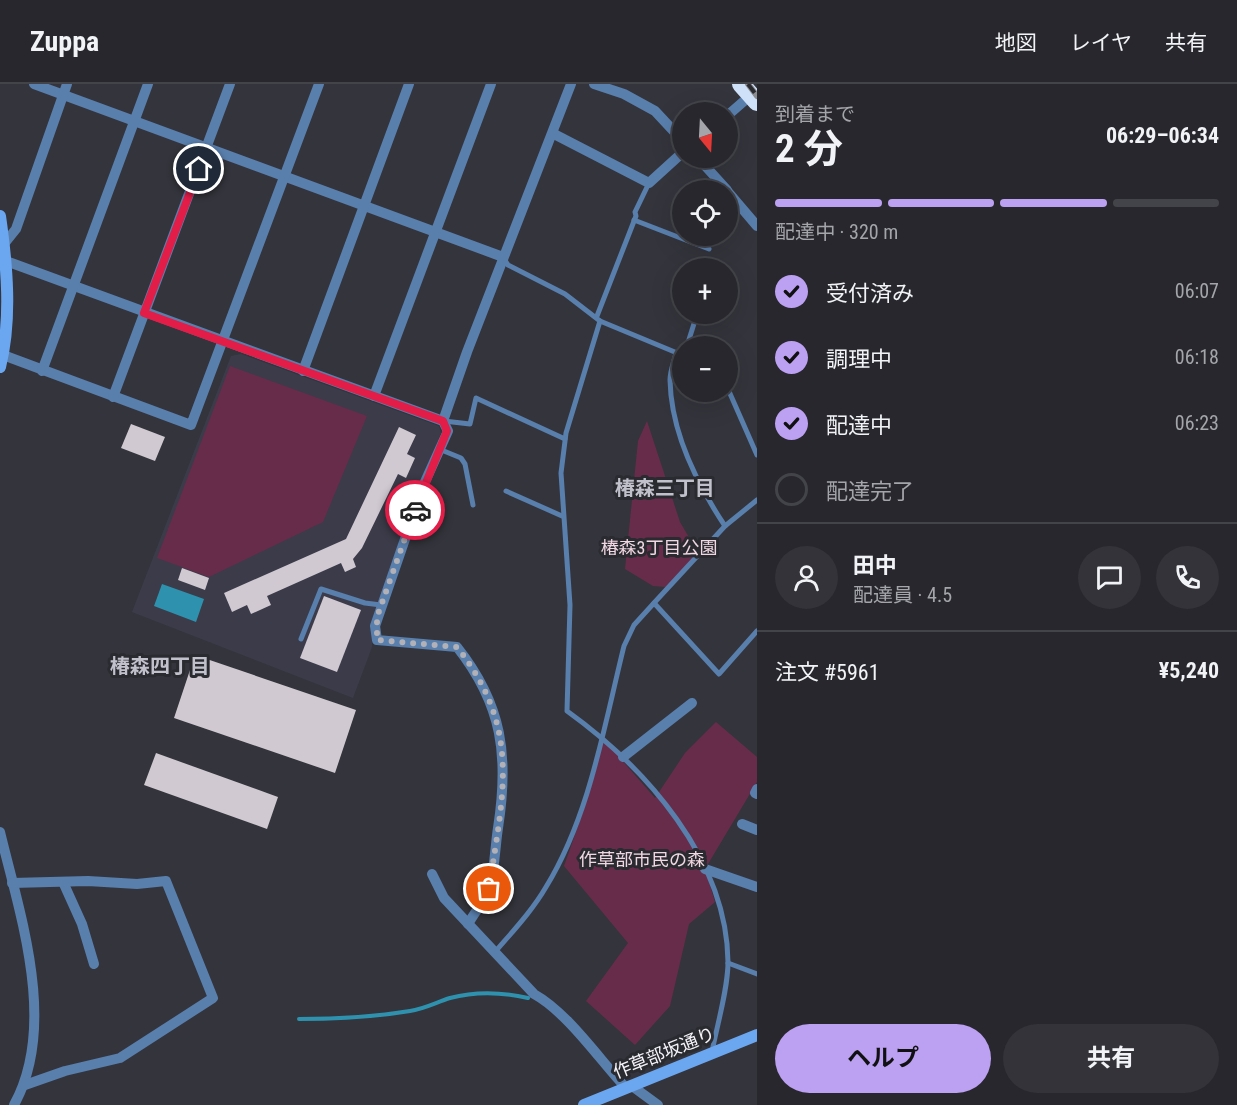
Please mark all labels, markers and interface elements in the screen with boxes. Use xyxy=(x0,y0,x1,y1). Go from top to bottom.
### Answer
text: Zuppa xyxy=(30,25,99,58)
text: 地図 xyxy=(995,31,1037,55)
text: レイヤ xyxy=(1070,31,1132,55)
text: 共有 xyxy=(1165,31,1207,55)
north arrow xyxy=(672,102,738,168)
map controls xyxy=(672,102,738,402)
text: 到着まで xyxy=(775,102,855,126)
text: 06:29–06:34 xyxy=(1106,123,1219,148)
text: 2 分 xyxy=(775,126,843,172)
pin xyxy=(173,143,224,194)
icon: home xyxy=(182,152,215,185)
button: locate xyxy=(672,180,738,246)
text: 配達中 · 320 m xyxy=(775,220,898,244)
button: + xyxy=(672,258,738,324)
icon: check xyxy=(775,275,808,308)
text: 06:07 xyxy=(1175,279,1219,303)
text: 受付済み xyxy=(826,281,914,306)
button: − xyxy=(672,336,738,402)
icon: check xyxy=(775,341,808,374)
text: 06:18 xyxy=(1175,345,1219,369)
text: 調理中 xyxy=(826,347,892,372)
icon: check xyxy=(775,407,808,440)
text: 06:23 xyxy=(1175,411,1219,435)
text: 配達中 xyxy=(826,413,892,438)
district label: 椿森三丁目 xyxy=(615,476,715,500)
text: 配達完了 xyxy=(826,479,914,504)
courier xyxy=(385,480,445,540)
icon: car xyxy=(399,494,432,527)
park label: 椿森3丁目公園 xyxy=(601,537,717,558)
button: person xyxy=(775,546,838,609)
button: chat xyxy=(1078,546,1141,609)
button: phone xyxy=(1156,546,1219,609)
text: 田中 xyxy=(853,553,897,578)
text: 配達員 · 4.5 xyxy=(853,583,952,607)
district label: 椿森四丁目 xyxy=(110,654,210,678)
text: ¥5,240 xyxy=(1159,658,1219,683)
text: 注文 #5961 xyxy=(775,660,880,685)
park label: 作草部市民の森 xyxy=(579,849,705,870)
pin xyxy=(463,863,514,914)
icon: bag xyxy=(472,872,505,905)
street label: 作草部坂通り xyxy=(610,1023,718,1083)
button: ヘルプ xyxy=(775,1024,991,1093)
button: 共有 xyxy=(1003,1024,1219,1093)

